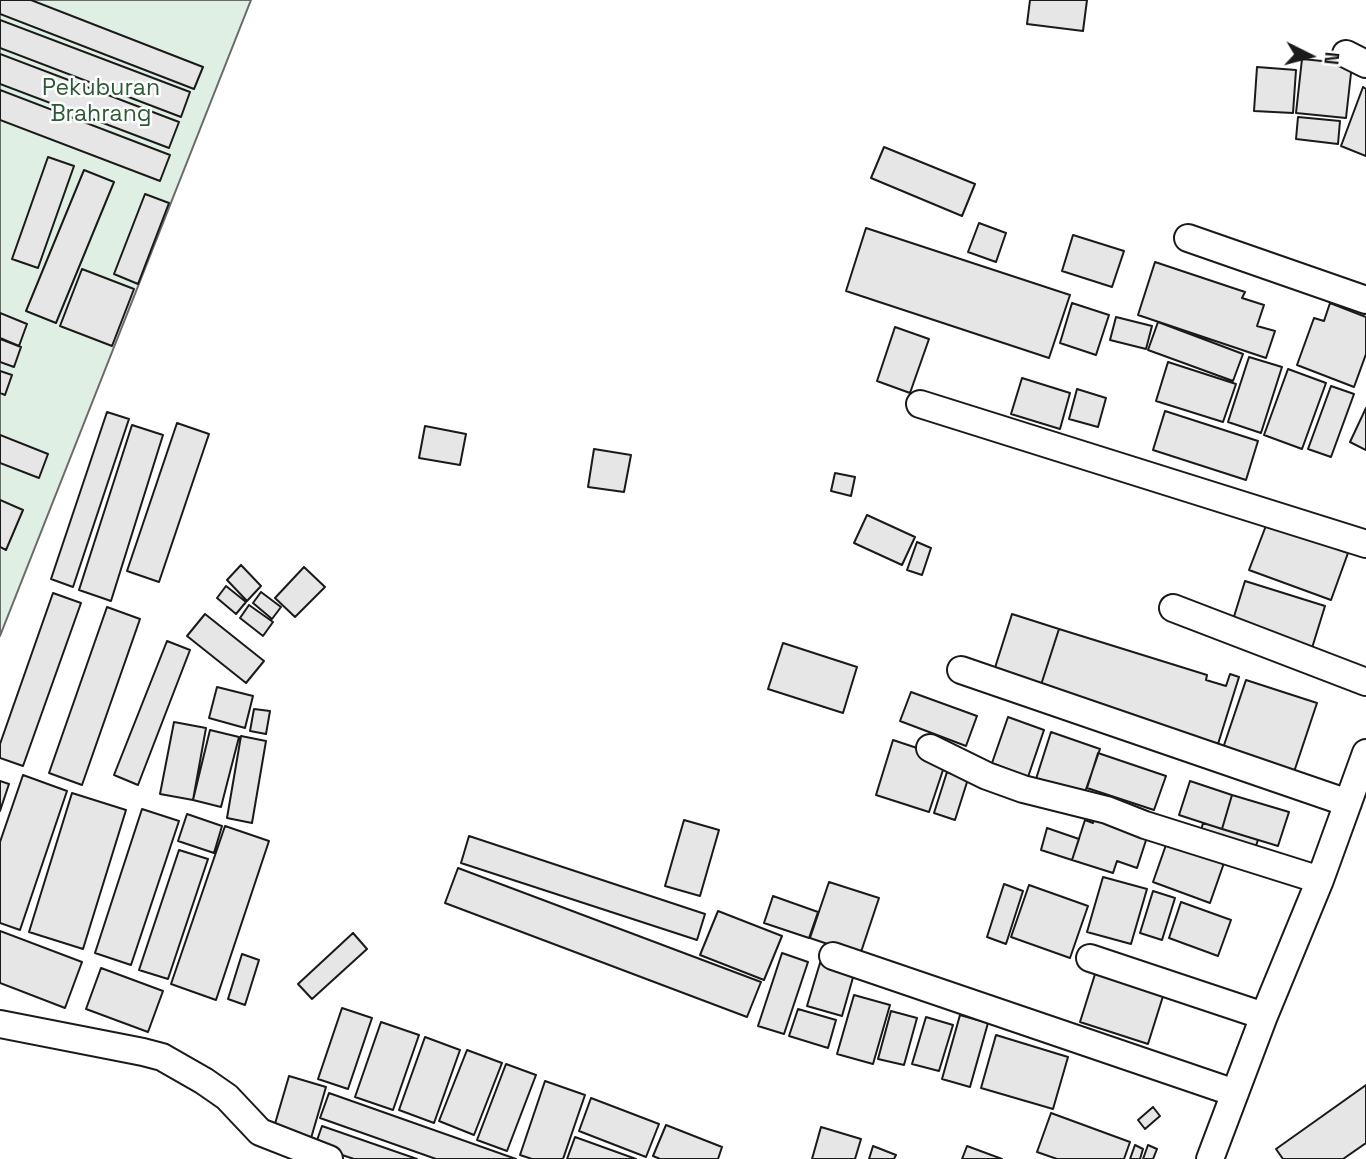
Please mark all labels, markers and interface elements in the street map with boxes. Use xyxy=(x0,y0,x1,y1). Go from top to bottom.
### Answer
north arrow xyxy=(1275,21,1345,91)
text: N xyxy=(1318,51,1344,66)
park label: Pekuburan Brahrang xyxy=(42,75,160,129)

